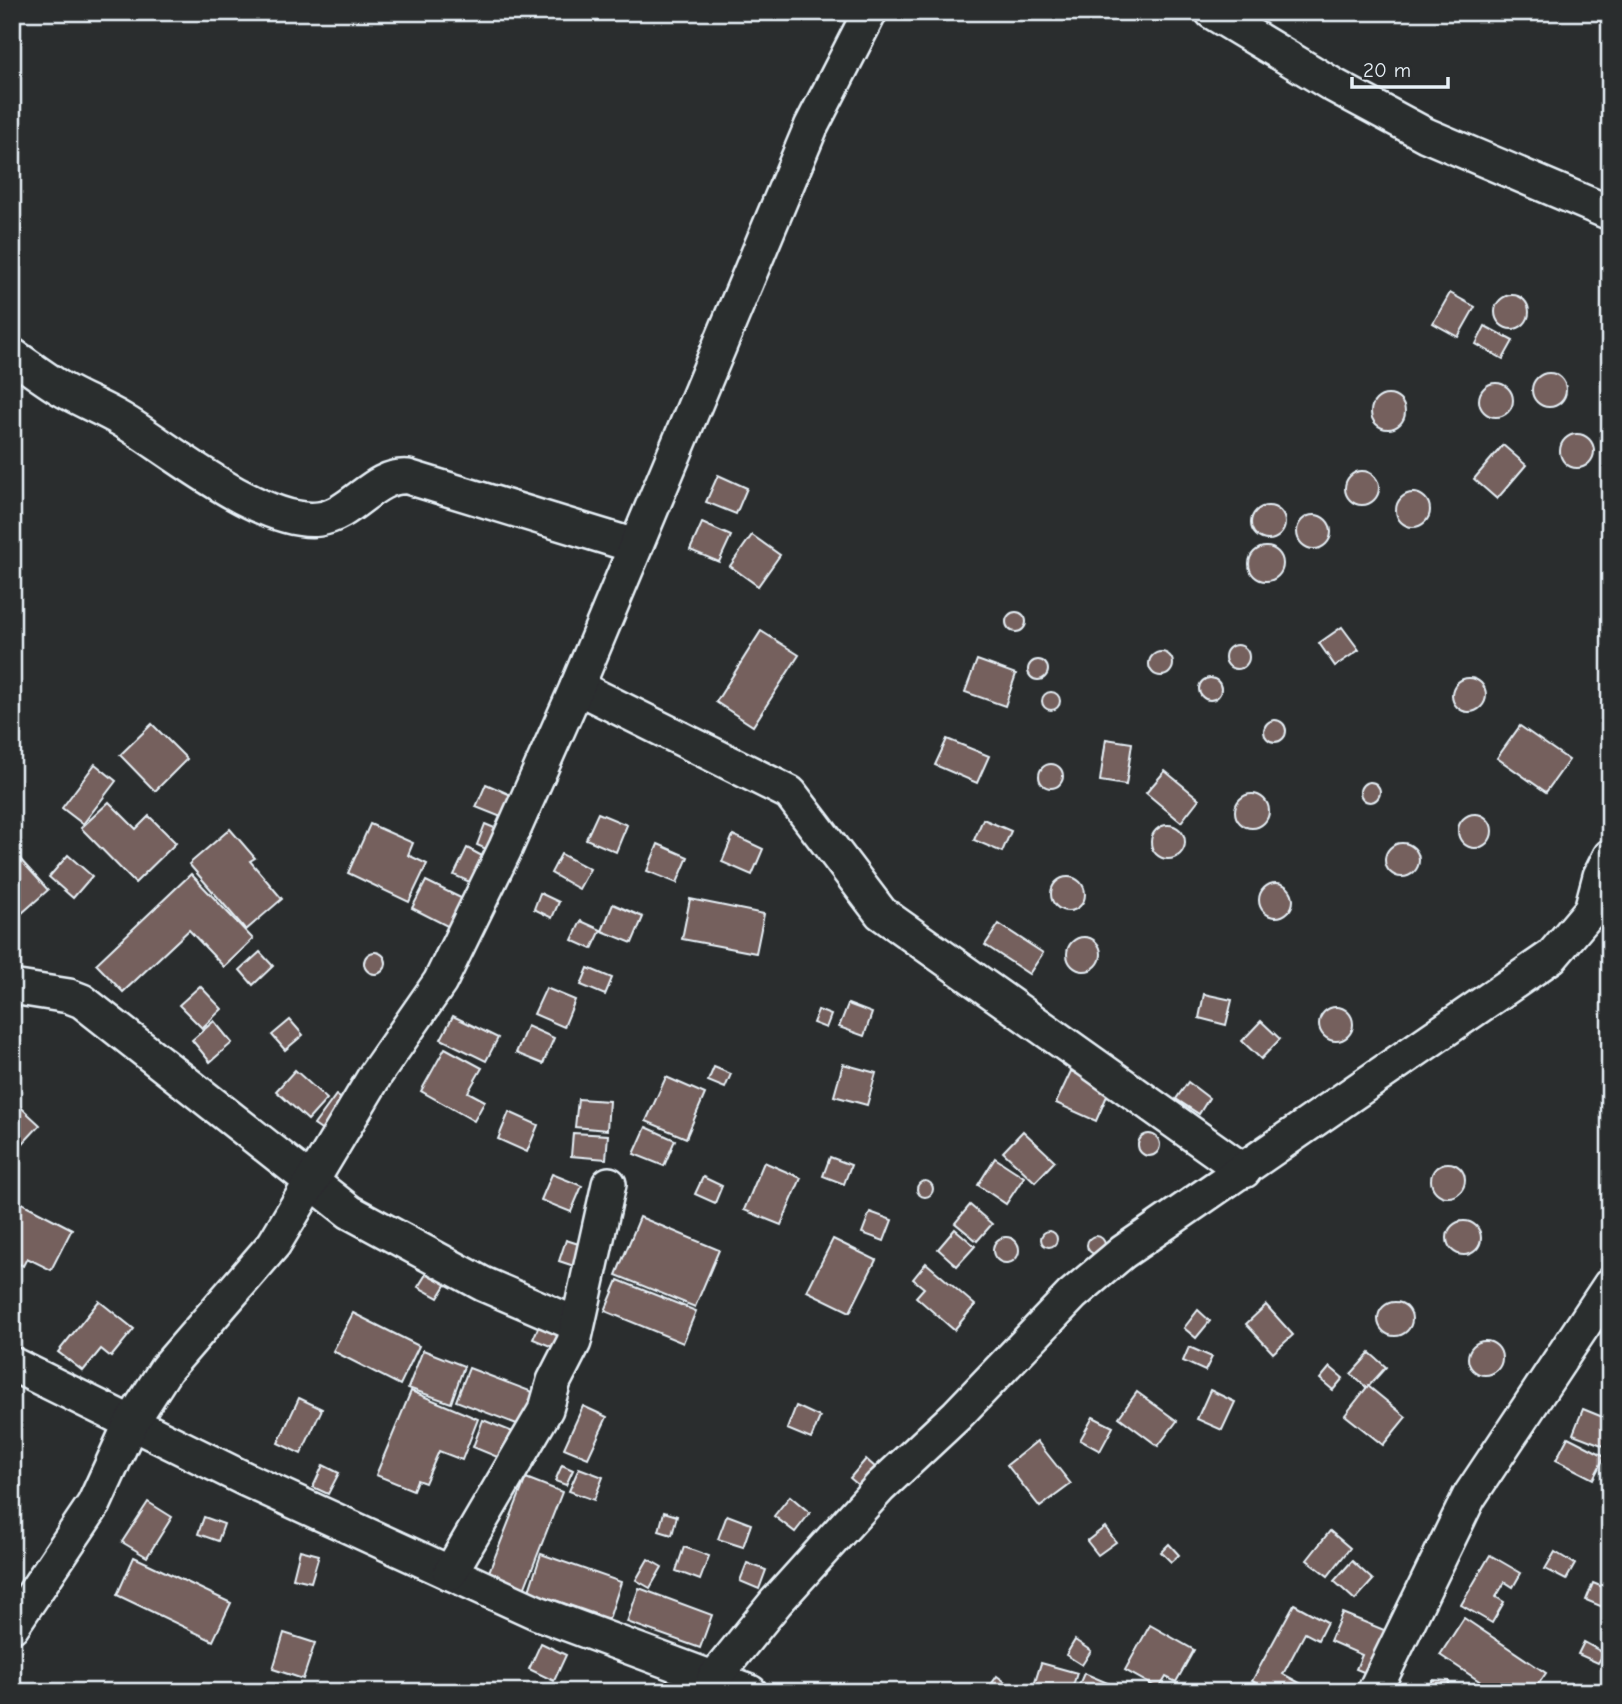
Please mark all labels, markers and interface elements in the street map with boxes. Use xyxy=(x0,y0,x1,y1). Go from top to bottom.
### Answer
scale bar xyxy=(1352,46,1449,90)
text: 20 m xyxy=(1363,58,1411,82)

